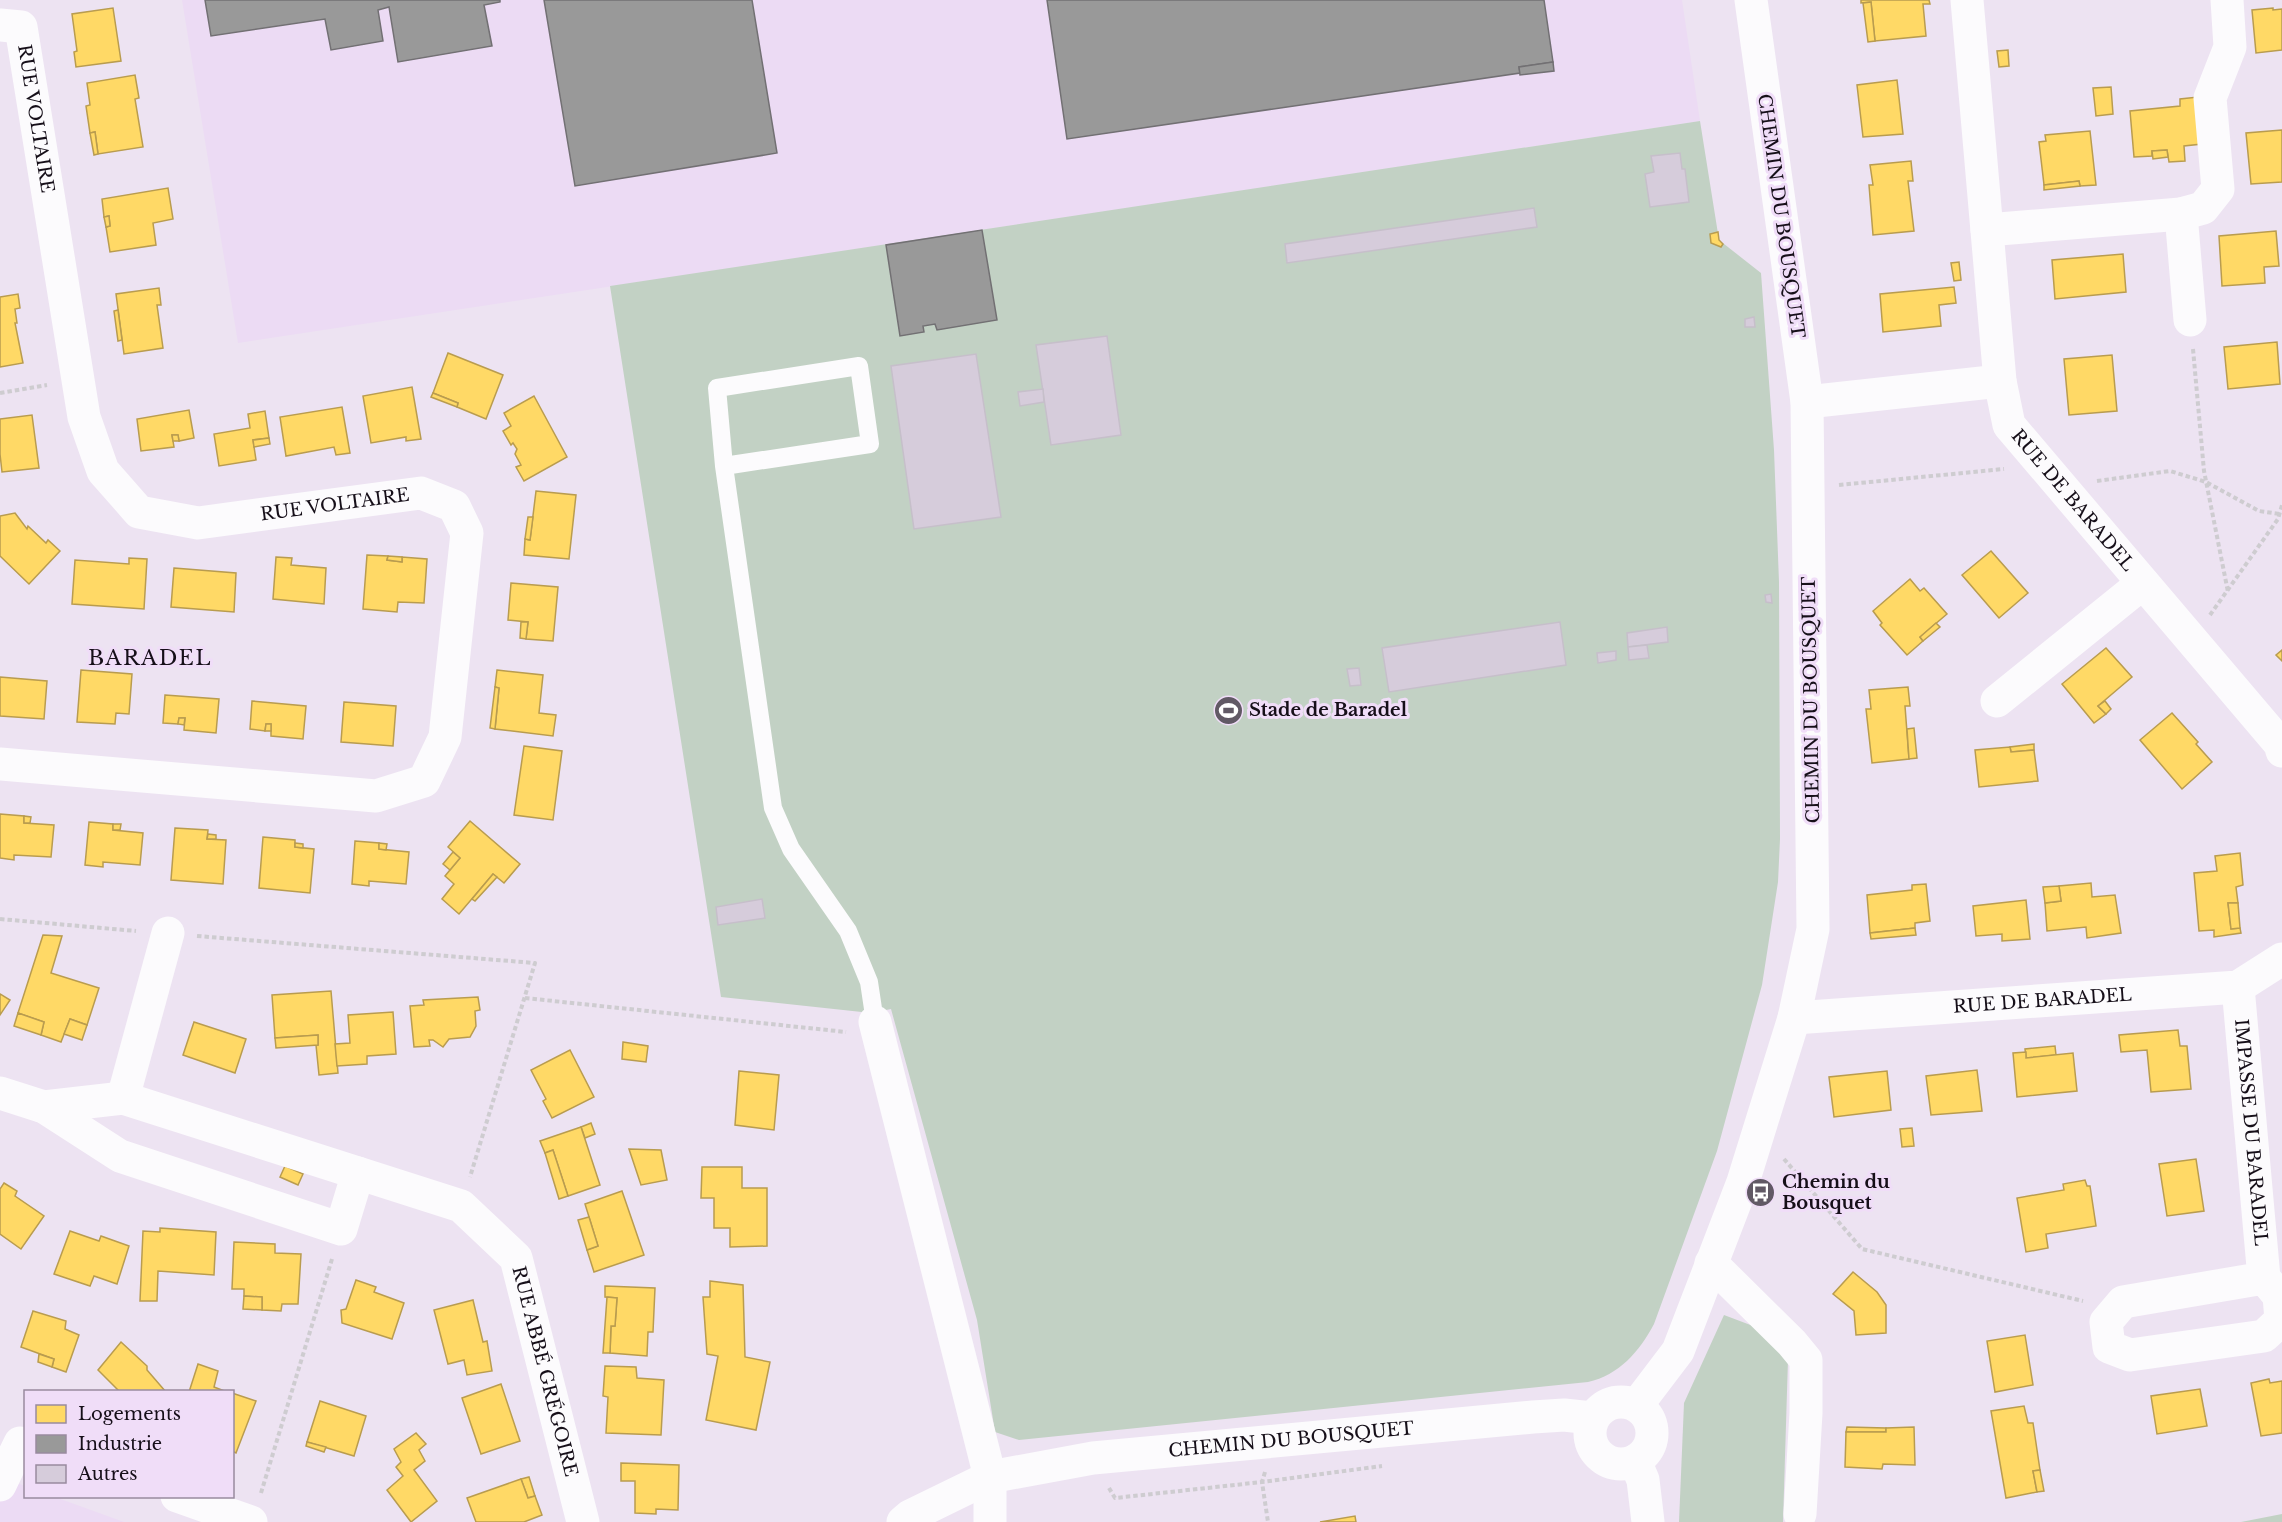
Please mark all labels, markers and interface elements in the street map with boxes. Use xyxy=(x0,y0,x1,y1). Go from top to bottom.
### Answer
street label: RUE VOLTAIRE xyxy=(13,43,59,195)
street label: CHEMIN DU BOUSQUET xyxy=(1753,92,1809,340)
street label: RUE DE BARADEL xyxy=(2007,425,2139,575)
street label: RUE VOLTAIRE xyxy=(259,484,411,526)
street label: CHEMIN DU BOUSQUET xyxy=(1798,576,1824,823)
district label: BARADEL xyxy=(88,645,212,671)
sports icon: Stade de Baradel xyxy=(1212,694,1244,726)
place label: Stade de Baradel xyxy=(1249,699,1408,721)
street label: RUE DE BARADEL xyxy=(1952,983,2132,1018)
street label: IMPASSE DU BARADEL xyxy=(2230,1018,2272,1247)
place label: Chemin du Bousquet xyxy=(1782,1171,1890,1214)
bus stop icon: Chemin du Bousquet xyxy=(1745,1176,1777,1208)
street label: RUE ABBÉ GRÉGOIRE xyxy=(507,1264,582,1479)
legend xyxy=(24,1390,234,1498)
text: Logements xyxy=(78,1403,181,1425)
street label: CHEMIN DU BOUSQUET xyxy=(1167,1417,1416,1462)
text: Industrie xyxy=(78,1433,162,1455)
text: Autres xyxy=(77,1463,137,1485)

